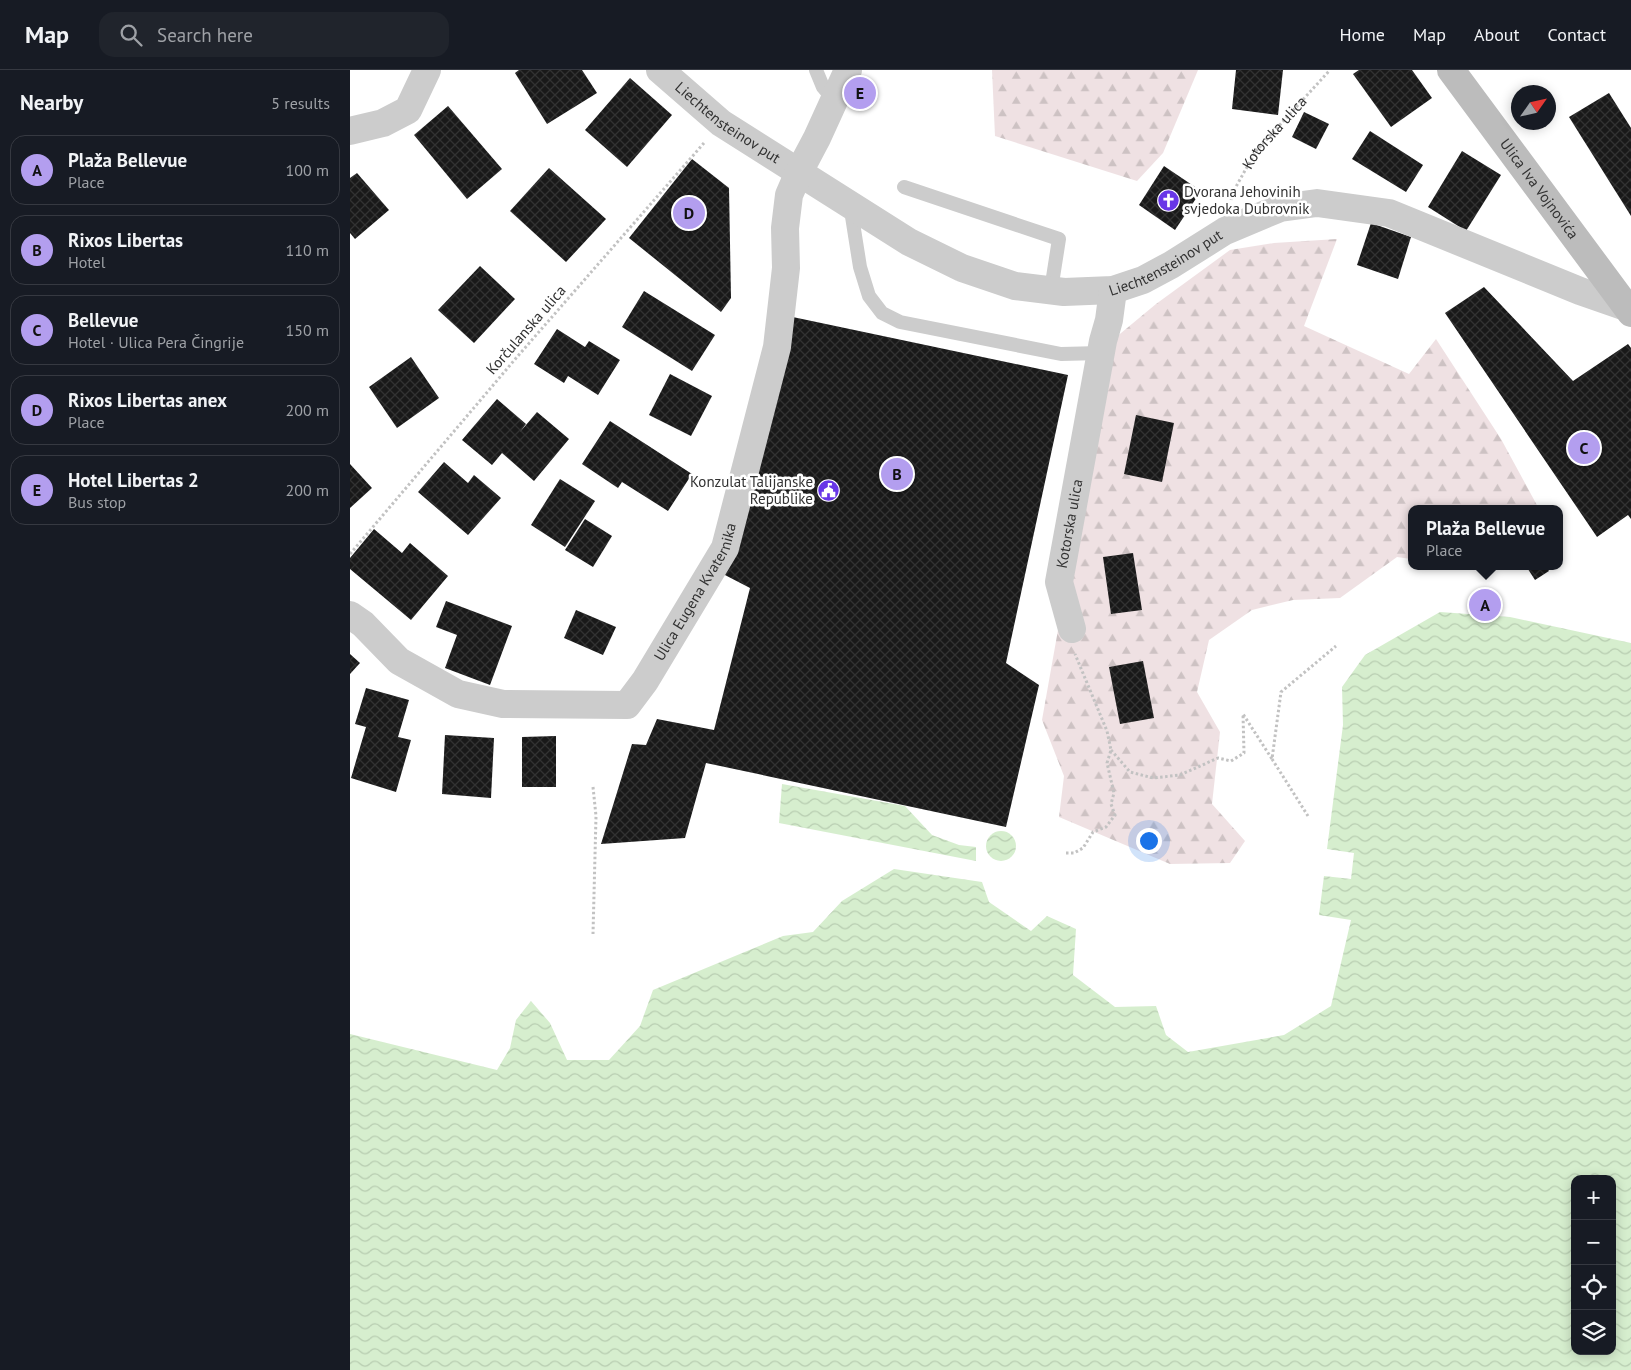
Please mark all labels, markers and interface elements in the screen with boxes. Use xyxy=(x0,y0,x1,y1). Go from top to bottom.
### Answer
search box xyxy=(99,12,449,57)
text: Map xyxy=(25,19,69,50)
icon: search xyxy=(117,21,145,49)
text: Search here xyxy=(157,23,253,47)
text: Home xyxy=(1339,23,1385,46)
text: Map xyxy=(1413,23,1446,46)
text: About xyxy=(1474,23,1520,46)
text: Contact xyxy=(1548,23,1606,46)
pin: E xyxy=(844,74,876,112)
street label: Liechtensteinov put xyxy=(671,78,784,167)
north arrow xyxy=(1511,85,1556,130)
text: Nearby xyxy=(20,89,83,116)
street label: Kotorska ulica xyxy=(1238,92,1310,172)
text: 5 results xyxy=(271,93,330,113)
street label: Ulica Iva Vojnovića xyxy=(1496,135,1583,243)
text: Plaža Bellevue xyxy=(68,148,187,172)
text: A xyxy=(32,160,42,180)
text: 100 m xyxy=(286,160,329,180)
text: Place xyxy=(68,172,105,192)
place label: Dvorana Jehovinih svjedoka Dubrovnik xyxy=(1184,182,1310,218)
church icon: Dvorana Jehovinih svjedoka Dubrovnik xyxy=(1156,189,1180,213)
pin: D xyxy=(673,194,705,232)
street label: Liechtensteinov put xyxy=(1106,225,1226,300)
text: Rixos Libertas xyxy=(68,228,183,252)
text: B xyxy=(32,240,42,260)
text: 110 m xyxy=(286,240,329,260)
text: Hotel xyxy=(68,252,105,272)
street label: Korčulanska ulica xyxy=(482,281,570,378)
text: Bellevue xyxy=(68,308,138,332)
text: C xyxy=(33,320,41,340)
text: 150 m xyxy=(286,320,329,340)
text: Hotel · Ulica Pera Čingrije xyxy=(68,332,244,352)
text: Rixos Libertas anex xyxy=(68,388,227,412)
text: D xyxy=(32,400,42,420)
text: 200 m xyxy=(286,400,329,420)
text: Place xyxy=(68,412,105,432)
pin: C xyxy=(1568,429,1600,467)
pin: B xyxy=(881,455,913,493)
text: Hotel Libertas 2 xyxy=(68,468,199,492)
place label: Konzulat Talijanske Republike xyxy=(690,472,813,508)
street label: Kotorska ulica xyxy=(1052,478,1087,570)
public building icon: Konzulat Talijanske Republike xyxy=(817,479,841,503)
text: E xyxy=(33,480,41,500)
text: 200 m xyxy=(286,480,329,500)
text: Bus stop xyxy=(68,492,126,512)
popup xyxy=(1408,505,1563,570)
text: Plaža Bellevue xyxy=(1426,516,1545,540)
street label: Ulica Eugena Kvaternika xyxy=(649,521,740,664)
text: Place xyxy=(1426,540,1462,560)
pin: A xyxy=(1469,586,1501,624)
your location xyxy=(1136,828,1162,854)
map controls xyxy=(1571,1175,1616,1355)
button: + xyxy=(1571,1175,1616,1220)
button: − xyxy=(1571,1220,1616,1265)
button: locate xyxy=(1571,1265,1616,1310)
button: layers xyxy=(1571,1310,1616,1355)

